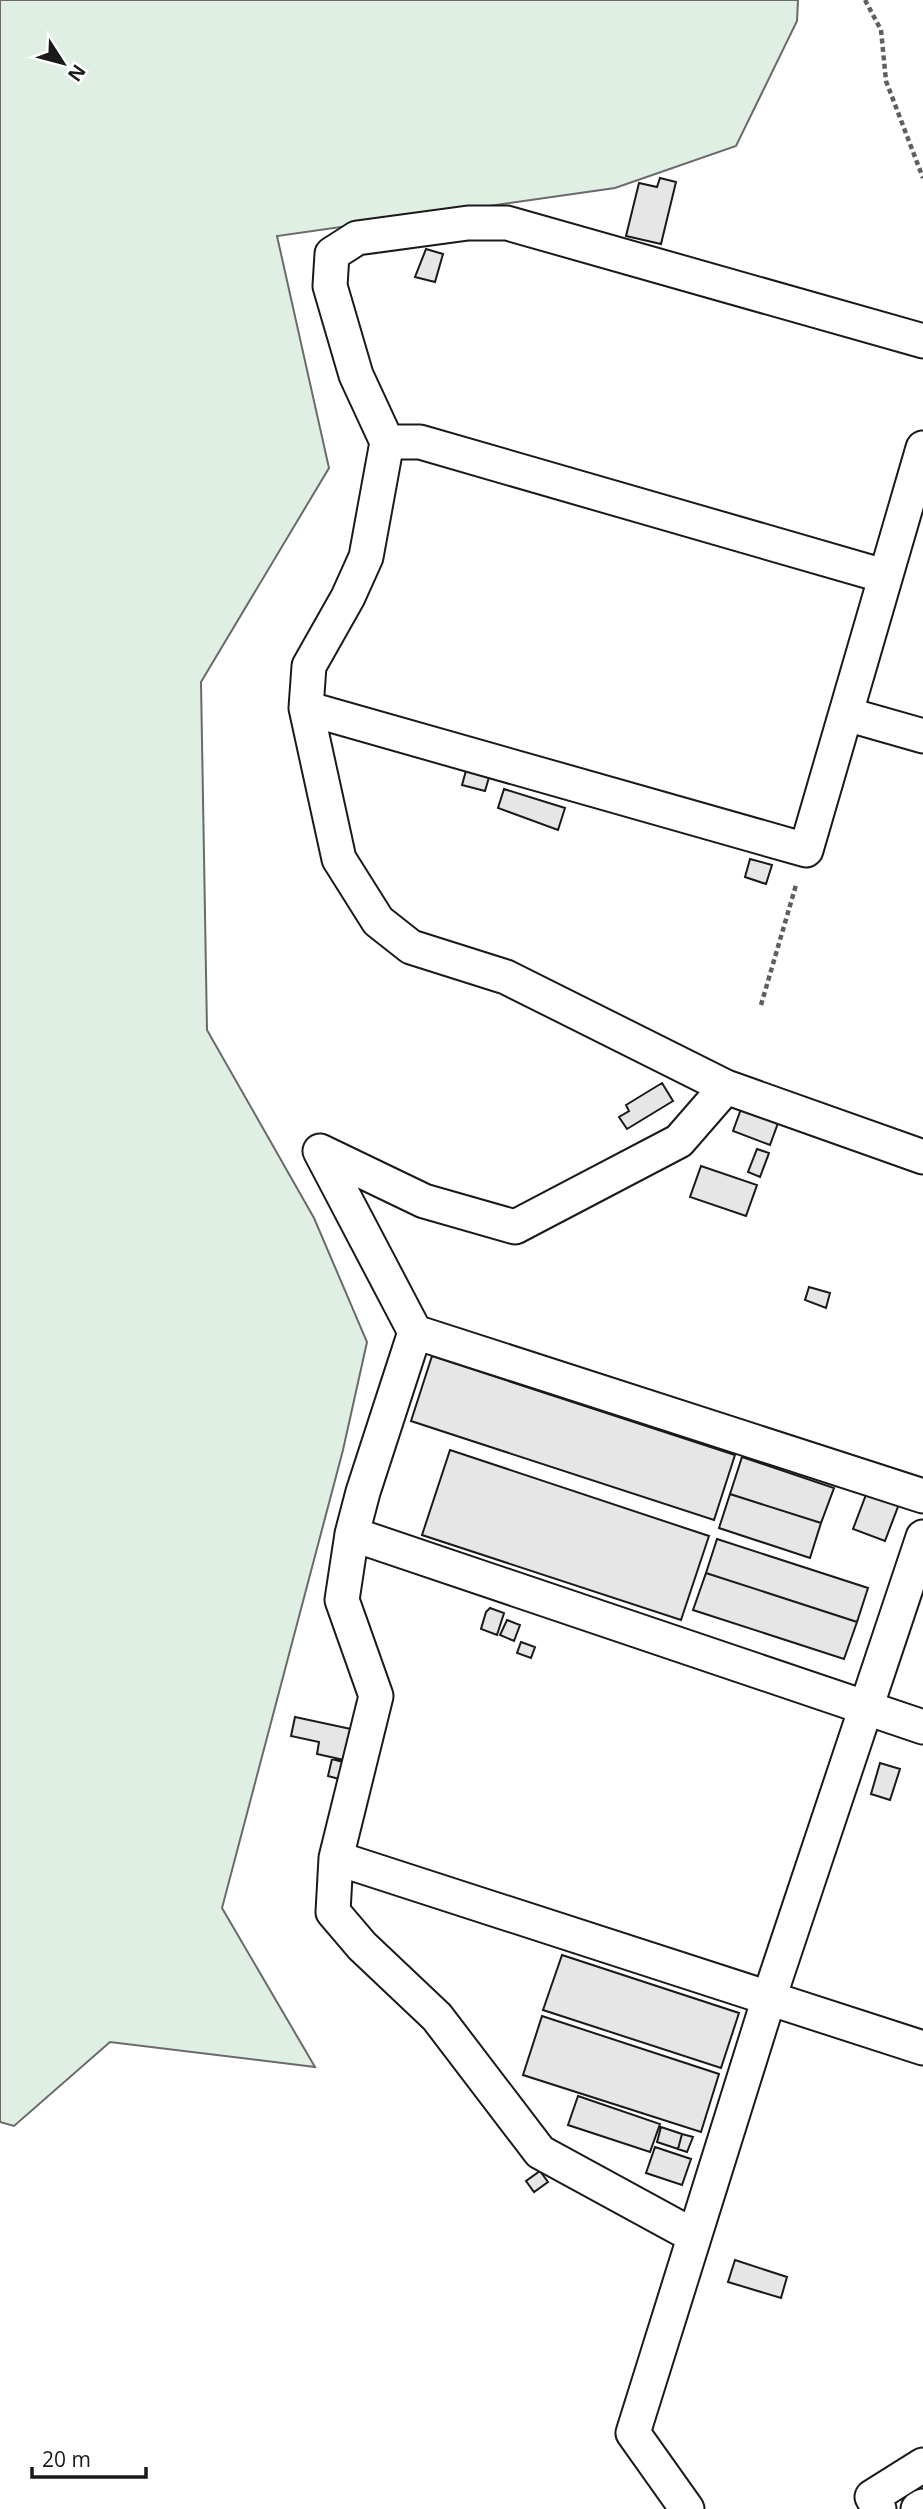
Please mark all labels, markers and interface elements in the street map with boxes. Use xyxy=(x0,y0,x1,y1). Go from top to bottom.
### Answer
north arrow xyxy=(28,28,98,98)
text: N xyxy=(62,59,92,87)
scale bar xyxy=(32,2436,145,2480)
text: 20 m xyxy=(42,2445,91,2473)

